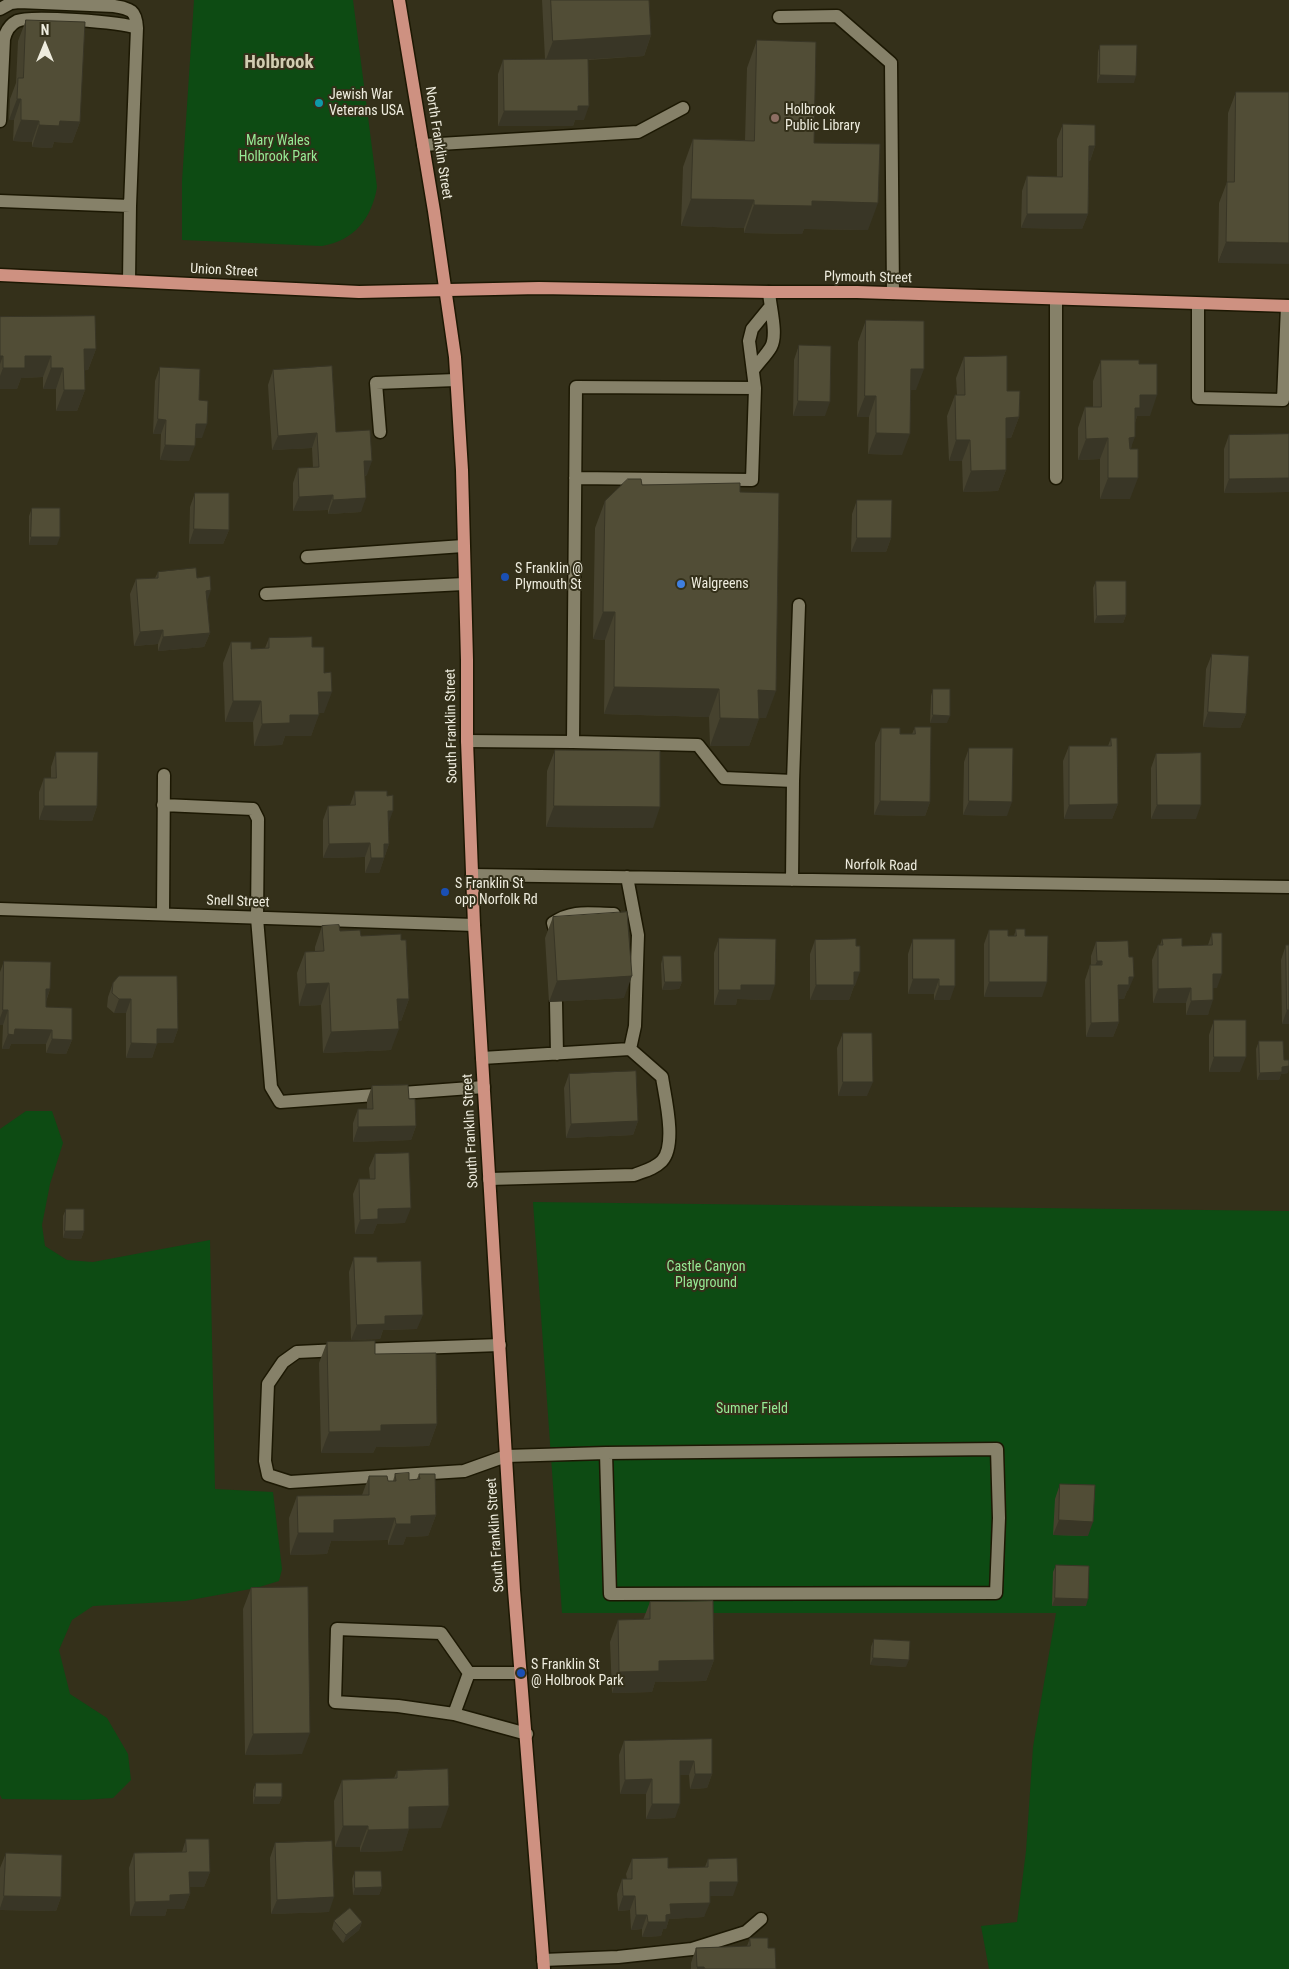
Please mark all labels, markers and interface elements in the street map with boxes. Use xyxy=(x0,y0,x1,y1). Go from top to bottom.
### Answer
north arrow xyxy=(20,20,70,70)
text: N xyxy=(41,22,49,38)
district label: Holbrook xyxy=(244,52,314,74)
street label: North Franklin Street xyxy=(421,85,455,201)
place label: Jewish War Veterans USA xyxy=(329,87,404,120)
marker: Jewish War Veterans USA xyxy=(313,97,325,109)
place label: Holbrook Public Library xyxy=(785,102,860,134)
marker: Holbrook Public Library xyxy=(769,112,781,124)
park label: Mary Wales Holbrook Park xyxy=(239,133,317,166)
street label: Union Street xyxy=(190,261,258,281)
street label: Plymouth Street xyxy=(824,269,912,287)
place label: S Franklin @ Plymouth St xyxy=(515,561,583,594)
marker: S Franklin @ Plymouth St xyxy=(499,571,511,583)
place label: Walgreens xyxy=(691,576,749,592)
marker: Walgreens xyxy=(675,578,687,590)
street label: South Franklin Street xyxy=(443,668,461,784)
street label: Norfolk Road xyxy=(845,857,917,875)
place label: S Franklin St opp Norfolk Rd xyxy=(455,876,538,909)
marker: S Franklin St opp Norfolk Rd xyxy=(439,886,451,898)
street label: Snell Street xyxy=(206,893,270,911)
street label: South Franklin Street xyxy=(460,1073,482,1189)
park label: Castle Canyon Playground xyxy=(666,1259,746,1292)
park label: Sumner Field xyxy=(716,1401,788,1417)
street label: South Franklin Street xyxy=(484,1477,508,1593)
place label: S Franklin St @ Holbrook Park xyxy=(531,1657,623,1690)
marker: S Franklin St @ Holbrook Park xyxy=(515,1667,527,1679)

